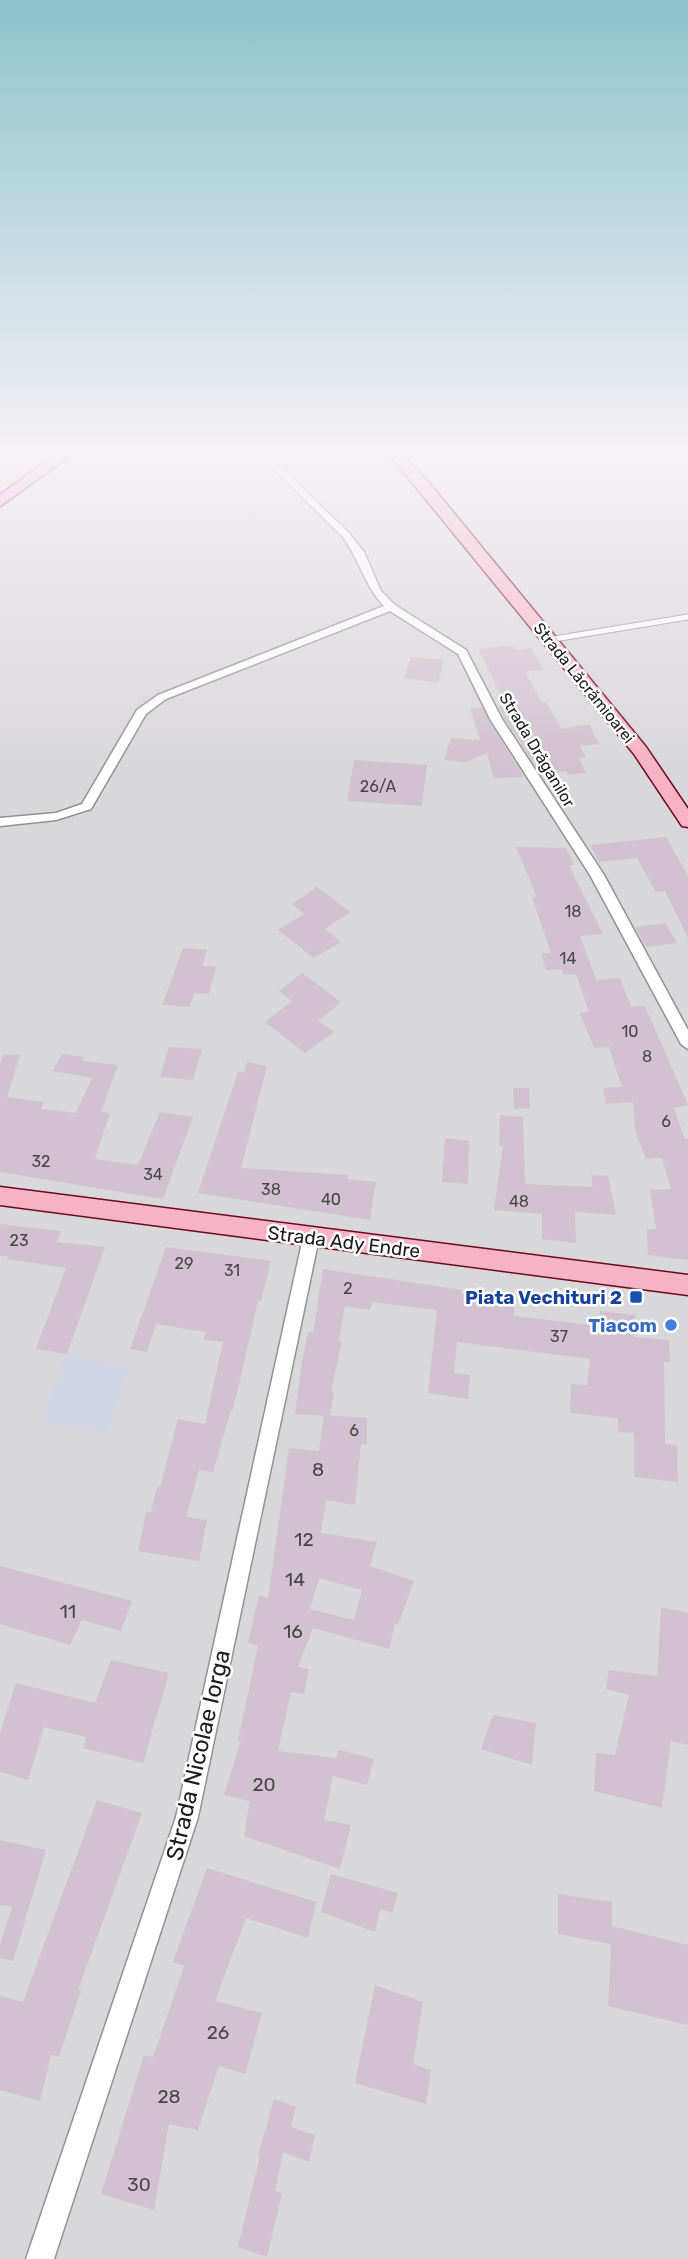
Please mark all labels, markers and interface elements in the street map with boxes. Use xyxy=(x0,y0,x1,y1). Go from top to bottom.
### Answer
street label: Strada Lăcrămioarei xyxy=(530,619,638,747)
street label: Strada Drăganilor xyxy=(495,689,579,811)
house number: 26/A xyxy=(360,777,396,796)
house number: 18 xyxy=(564,902,582,921)
house number: 14 xyxy=(560,949,576,968)
house number: 10 xyxy=(621,1022,639,1041)
house number: 8 xyxy=(642,1047,652,1066)
house number: 6 xyxy=(661,1112,671,1131)
house number: 32 xyxy=(31,1152,51,1171)
house number: 34 xyxy=(143,1165,163,1184)
house number: 38 xyxy=(261,1180,281,1199)
house number: 40 xyxy=(321,1190,341,1209)
house number: 48 xyxy=(509,1192,529,1211)
street label: Strada Ady Endre xyxy=(267,1221,421,1263)
house number: 23 xyxy=(9,1231,29,1250)
house number: 29 xyxy=(175,1254,193,1273)
house number: 31 xyxy=(224,1261,240,1280)
house number: 2 xyxy=(343,1279,353,1298)
place label: Piata Vechituri 2 xyxy=(465,1286,622,1309)
marker: Piata Vechituri 2 xyxy=(628,1289,644,1305)
place label: Tiacom xyxy=(588,1314,657,1337)
marker: Tiacom xyxy=(663,1317,679,1333)
house number: 37 xyxy=(550,1327,568,1346)
house number: 6 xyxy=(349,1421,359,1440)
house number: 8 xyxy=(312,1458,324,1481)
house number: 12 xyxy=(294,1528,314,1551)
house number: 14 xyxy=(285,1568,305,1591)
house number: 11 xyxy=(60,1600,76,1623)
house number: 16 xyxy=(283,1620,303,1643)
street label: Strada Nicolae Iorga xyxy=(160,1647,236,1863)
house number: 20 xyxy=(252,1773,276,1796)
house number: 26 xyxy=(207,2021,229,2044)
house number: 28 xyxy=(157,2085,181,2108)
house number: 30 xyxy=(127,2173,151,2196)

